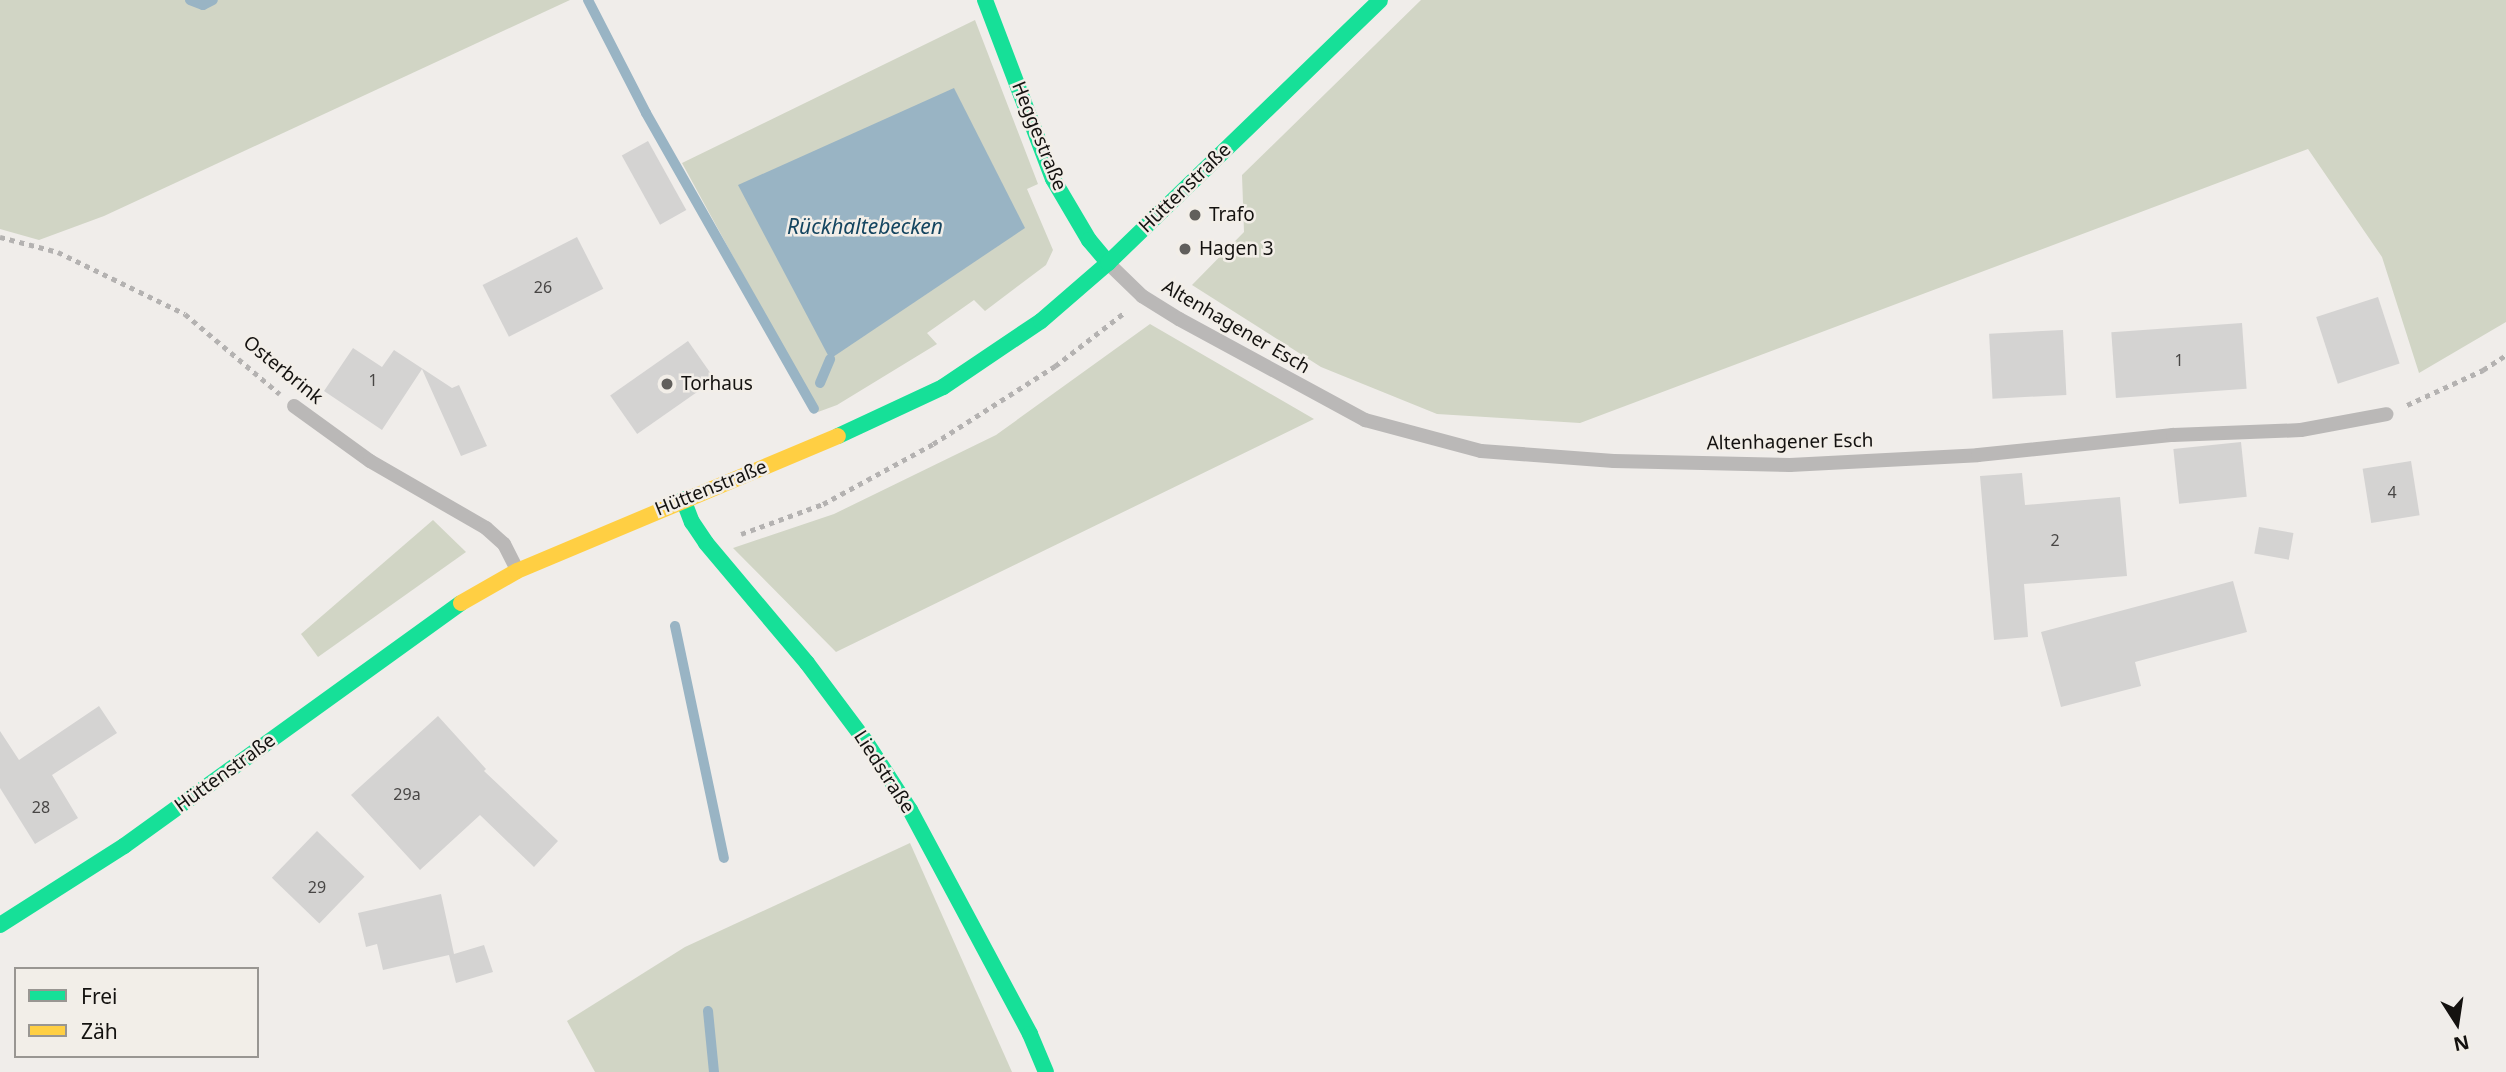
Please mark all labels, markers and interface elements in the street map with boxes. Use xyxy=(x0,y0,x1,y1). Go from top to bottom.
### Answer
street label: Heggestraße xyxy=(1007,78,1071,194)
street label: Hüttenstraße xyxy=(1134,139,1236,237)
place label: Trafo xyxy=(1209,204,1255,226)
marker: Trafo xyxy=(1187,207,1203,223)
water label: Rückhaltebecken xyxy=(787,213,943,239)
place label: Hagen 3 xyxy=(1199,238,1274,260)
marker: Hagen 3 xyxy=(1177,241,1193,257)
street label: Altenhagener Esch xyxy=(1158,275,1314,379)
house number: 26 xyxy=(534,277,552,297)
street label: Osterbrink xyxy=(239,331,327,409)
house number: 1 xyxy=(2174,350,2184,370)
house number: 1 xyxy=(368,370,378,390)
place label: Torhaus xyxy=(681,373,753,395)
marker: Torhaus xyxy=(659,376,675,392)
street label: Altenhagener Esch xyxy=(1706,429,1874,455)
street label: Hüttenstraße xyxy=(652,455,770,521)
house number: 4 xyxy=(2387,482,2397,502)
house number: 2 xyxy=(2050,530,2060,550)
street label: Liedstraße xyxy=(849,726,919,818)
street label: Hüttenstraße xyxy=(170,729,280,817)
house number: 29a xyxy=(393,784,421,804)
house number: 28 xyxy=(32,797,50,817)
house number: 29 xyxy=(308,877,326,897)
legend xyxy=(14,967,259,1058)
text: Frei xyxy=(81,982,117,1010)
north arrow xyxy=(2422,988,2492,1058)
text: Zäh xyxy=(81,1017,118,1045)
text: N xyxy=(2451,1029,2472,1058)

